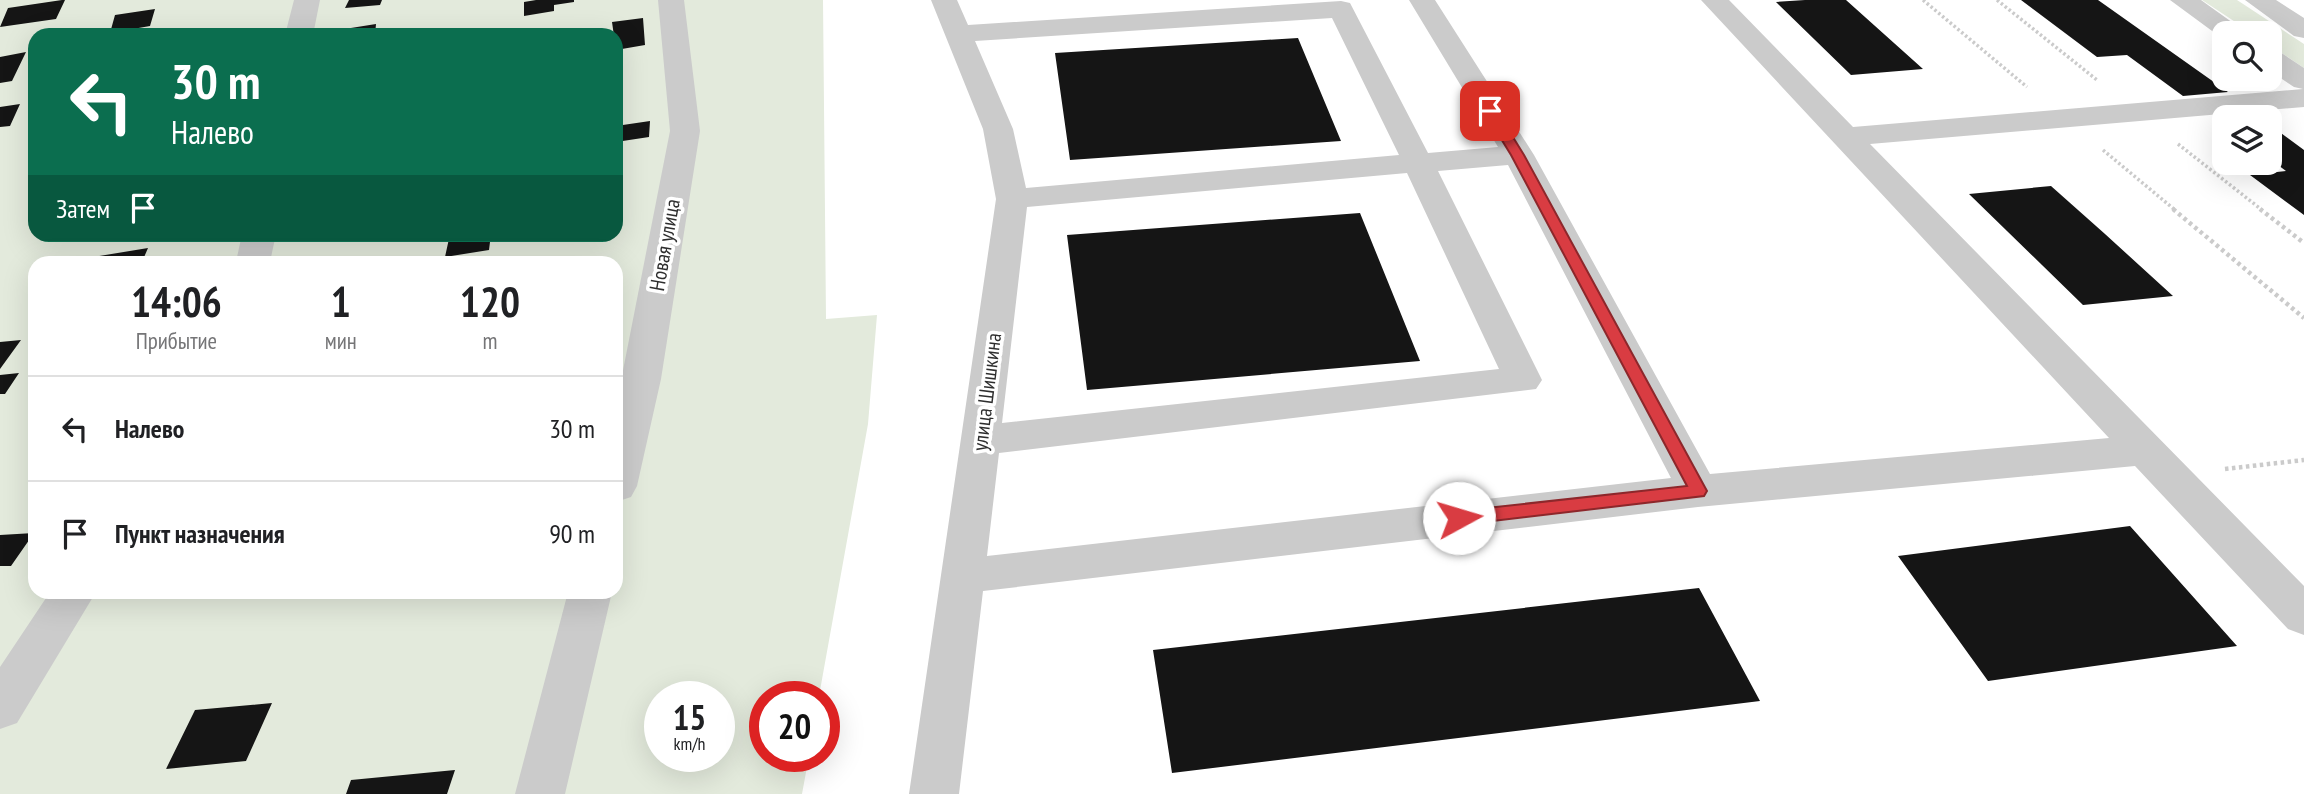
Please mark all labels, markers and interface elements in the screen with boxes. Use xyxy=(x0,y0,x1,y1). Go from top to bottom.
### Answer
map controls xyxy=(2212,21,2282,175)
button: search xyxy=(2212,21,2282,91)
text: 30 m xyxy=(171,49,260,113)
icon: left xyxy=(56,56,147,147)
pin xyxy=(1460,81,1520,141)
icon: arrive xyxy=(1471,92,1509,130)
button: layers xyxy=(2212,105,2282,175)
text: Налево xyxy=(171,111,254,153)
icon: arrive xyxy=(124,189,162,227)
text: Затем xyxy=(56,192,110,225)
street label: Новая улица xyxy=(643,197,686,293)
text: 14:06 xyxy=(131,274,222,329)
text: 1 xyxy=(331,274,351,329)
text: 120 xyxy=(460,274,520,329)
text: Прибытие xyxy=(136,326,217,355)
text: мин xyxy=(325,326,357,355)
text: m xyxy=(482,326,497,355)
street label: улица Шишкина xyxy=(966,331,1007,453)
icon: left xyxy=(56,410,94,448)
text: Налево xyxy=(115,412,184,445)
text: 30 m xyxy=(549,412,595,445)
position arrow xyxy=(1422,481,1496,555)
icon: arrive xyxy=(56,515,94,553)
text: Пункт назначения xyxy=(115,517,285,550)
text: 90 m xyxy=(549,517,595,550)
speed limit sign: 20 xyxy=(749,681,840,772)
text: 15 xyxy=(673,694,706,740)
text: km/h xyxy=(674,732,705,755)

